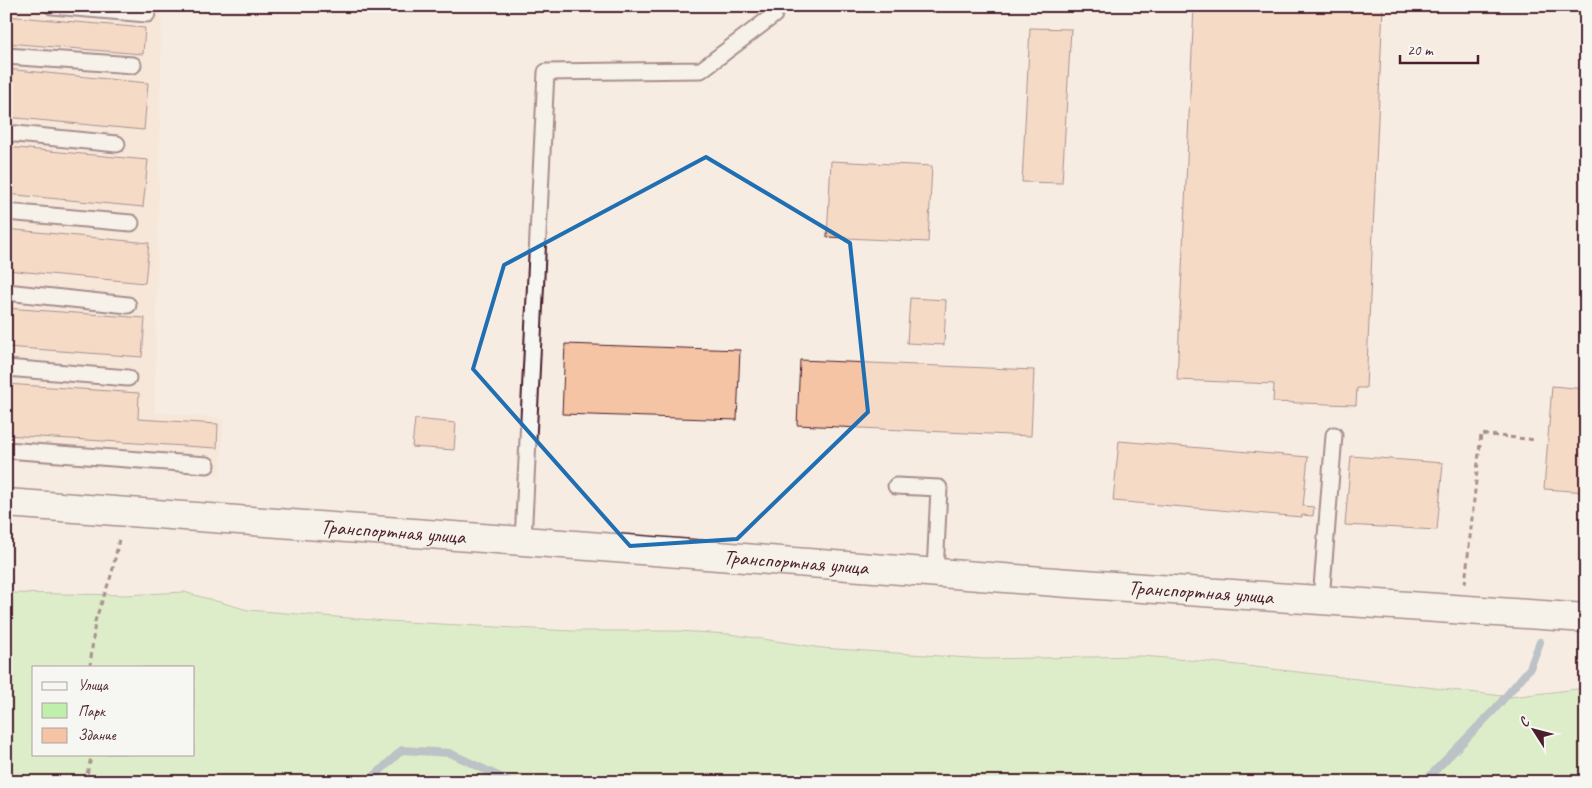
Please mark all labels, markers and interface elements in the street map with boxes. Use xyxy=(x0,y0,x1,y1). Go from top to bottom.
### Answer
scale bar xyxy=(1400,32,1477,64)
text: 20 m xyxy=(1407,41,1434,60)
street label: Транспортная улица xyxy=(320,513,468,550)
street label: Транспортная улица xyxy=(722,543,871,581)
street label: Транспортная улица xyxy=(1127,574,1276,610)
legend xyxy=(32,666,195,756)
text: Улица xyxy=(78,676,109,695)
text: Парк xyxy=(78,702,106,721)
north arrow xyxy=(1510,706,1560,756)
text: С xyxy=(1515,713,1534,730)
text: Здание xyxy=(78,726,117,745)

